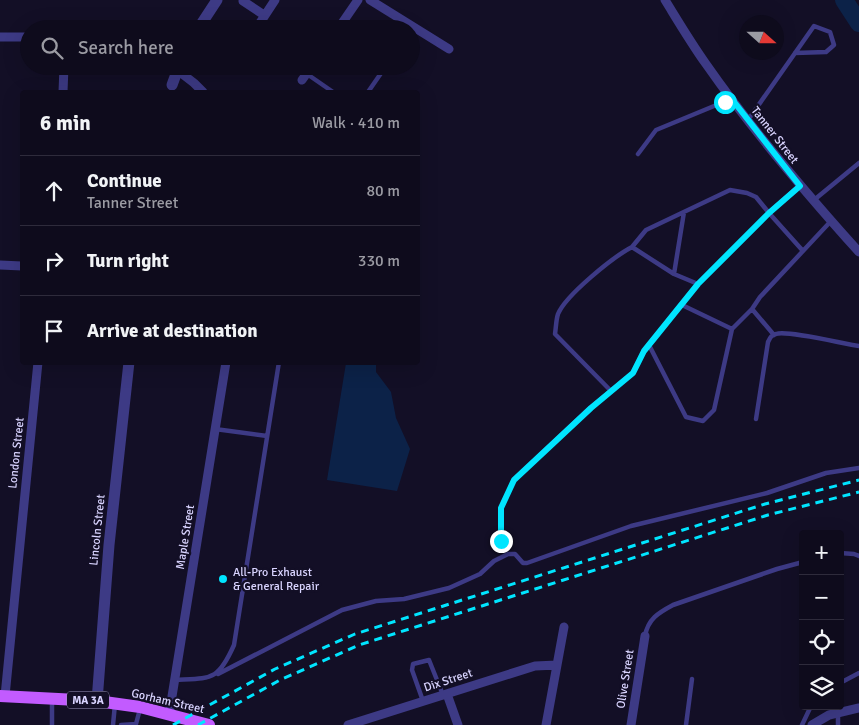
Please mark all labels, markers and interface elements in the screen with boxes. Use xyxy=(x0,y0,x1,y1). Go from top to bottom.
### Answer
north arrow xyxy=(739,15,784,60)
search box xyxy=(20,20,420,75)
icon: search xyxy=(38,34,66,62)
text: Search here xyxy=(78,36,174,60)
route start xyxy=(714,91,737,114)
street label: Tanner Street xyxy=(748,104,802,167)
text: 6 min xyxy=(40,110,91,136)
text: Walk · 410 m xyxy=(312,113,400,133)
text: Continue xyxy=(87,169,162,193)
icon: ahead xyxy=(40,177,68,205)
text: 80 m xyxy=(366,181,400,201)
text: Tanner Street xyxy=(87,193,178,213)
icon: right xyxy=(40,247,68,275)
text: Turn right xyxy=(87,249,169,273)
text: 330 m xyxy=(358,251,400,271)
icon: arrive xyxy=(40,317,68,345)
text: Arrive at destination xyxy=(87,319,258,343)
street label: London Street xyxy=(5,417,28,490)
street label: Lincoln Street xyxy=(86,494,109,566)
street label: Maple Street xyxy=(173,504,198,571)
route end xyxy=(490,530,513,553)
map controls xyxy=(799,530,844,710)
button: + xyxy=(799,530,844,575)
place label: All-Pro Exhaust & General Repair xyxy=(233,565,320,594)
marker: All-Pro Exhaust & General Repair xyxy=(217,573,229,585)
button: − xyxy=(799,575,844,620)
button: locate xyxy=(799,620,844,665)
street label: Olive Street xyxy=(613,648,638,710)
button: layers xyxy=(799,665,844,710)
street label: Dix Street xyxy=(422,666,474,695)
street label: Gorham Street xyxy=(130,686,206,717)
road number: MA 3A xyxy=(67,692,109,708)

